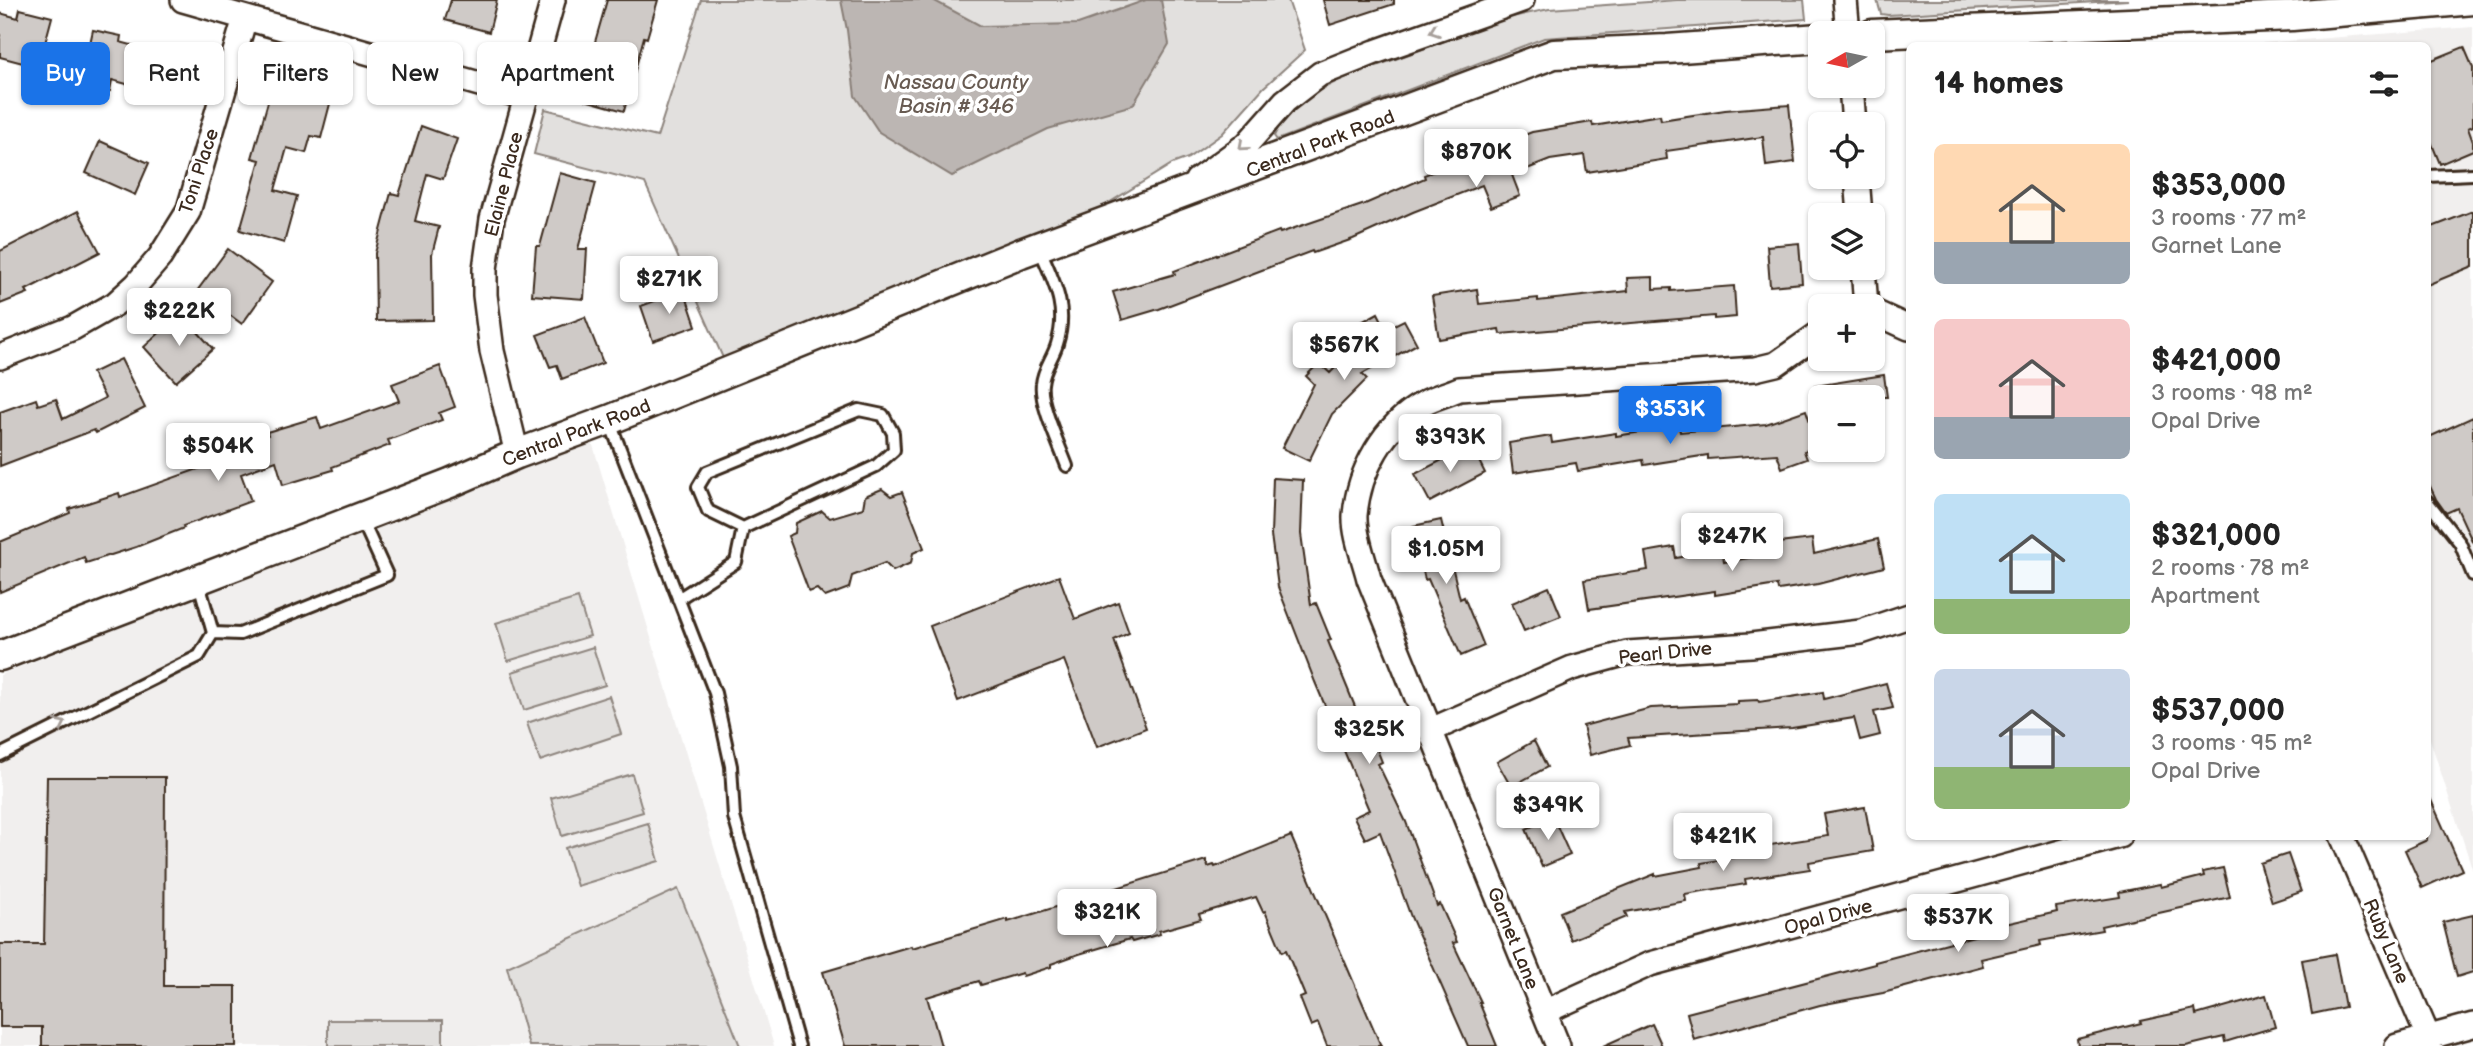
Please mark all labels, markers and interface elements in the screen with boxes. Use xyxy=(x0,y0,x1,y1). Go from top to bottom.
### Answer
north arrow xyxy=(1808,21,1885,98)
map controls xyxy=(1808,21,1885,462)
one-way arrow xyxy=(1429,23,1441,37)
chip: Buy xyxy=(21,42,110,105)
chip: Rent xyxy=(124,42,224,105)
chip: Filters xyxy=(238,42,353,105)
chip: New xyxy=(367,42,463,105)
chip: Apartment xyxy=(477,42,638,105)
icon: filters xyxy=(2365,65,2403,103)
text: 14 homes xyxy=(1934,66,2063,102)
water label: Nassau County Basin # 346 xyxy=(884,70,1029,119)
street label: Central Park Road xyxy=(1243,106,1398,183)
button: locate xyxy=(1808,112,1885,189)
street label: Toni Place xyxy=(175,126,224,217)
street label: Elaine Place xyxy=(480,130,529,239)
pin: $870K xyxy=(1427,130,1525,189)
one-way arrow xyxy=(1239,138,1252,150)
text: $870K xyxy=(1440,138,1512,166)
text: $353,000 xyxy=(2151,168,2286,204)
icon: home xyxy=(1990,172,2074,256)
button: layers xyxy=(1808,203,1885,280)
text: 3 rooms · 77 m² xyxy=(2151,204,2307,232)
text: Garnet Lane xyxy=(2151,232,2282,260)
pin: $271K xyxy=(620,256,718,316)
text: $271K xyxy=(636,265,702,293)
pin: $222K xyxy=(130,288,228,348)
button: + xyxy=(1808,294,1885,371)
text: $222K xyxy=(143,297,215,325)
pin: $567K xyxy=(1295,322,1393,382)
text: $567K xyxy=(1309,331,1379,359)
text: $421,000 xyxy=(2151,343,2281,379)
icon: home xyxy=(1990,347,2074,431)
text: 3 rooms · 98 m² xyxy=(2151,379,2313,407)
button: − xyxy=(1808,385,1885,462)
pin: $353K xyxy=(1621,386,1719,446)
street label: Central Park Road xyxy=(499,395,654,472)
text: $353K xyxy=(1635,395,1705,423)
text: Opal Drive xyxy=(2151,407,2260,435)
pin: $393K xyxy=(1401,414,1499,474)
text: $393K xyxy=(1414,423,1486,451)
pin: $504K xyxy=(169,424,267,483)
text: $504K xyxy=(182,432,254,460)
pin: $247K xyxy=(1683,514,1781,573)
text: $321,000 xyxy=(2151,518,2281,554)
text: $247K xyxy=(1697,522,1767,550)
icon: home xyxy=(1990,522,2074,606)
pin: $1.05M xyxy=(1389,526,1503,586)
text: $1.05M xyxy=(1407,535,1485,563)
text: 2 rooms · 78 m² xyxy=(2151,554,2309,582)
text: Apartment xyxy=(2151,582,2260,610)
street label: Pearl Drive xyxy=(1617,637,1713,670)
text: $537,000 xyxy=(2151,693,2285,729)
icon: home xyxy=(1990,697,2074,781)
pin: $325K xyxy=(1320,706,1418,766)
text: $325K xyxy=(1333,715,1405,743)
one-way arrow xyxy=(54,719,66,733)
text: 3 rooms · 95 m² xyxy=(2151,729,2312,757)
text: Opal Drive xyxy=(2151,757,2260,785)
pin: $349K xyxy=(1499,782,1597,842)
text: $349K xyxy=(1512,791,1584,819)
pin: $421K xyxy=(1674,814,1772,873)
text: $421K xyxy=(1689,822,1757,850)
street label: Garnet Lane xyxy=(1482,884,1543,993)
pin: $321K xyxy=(1058,890,1156,949)
pin: $537K xyxy=(1909,894,2007,954)
street label: Opal Drive xyxy=(1782,895,1875,940)
street label: Ruby Lane xyxy=(2357,896,2414,988)
text: $321K xyxy=(1073,898,1141,926)
text: $537K xyxy=(1923,903,1993,931)

